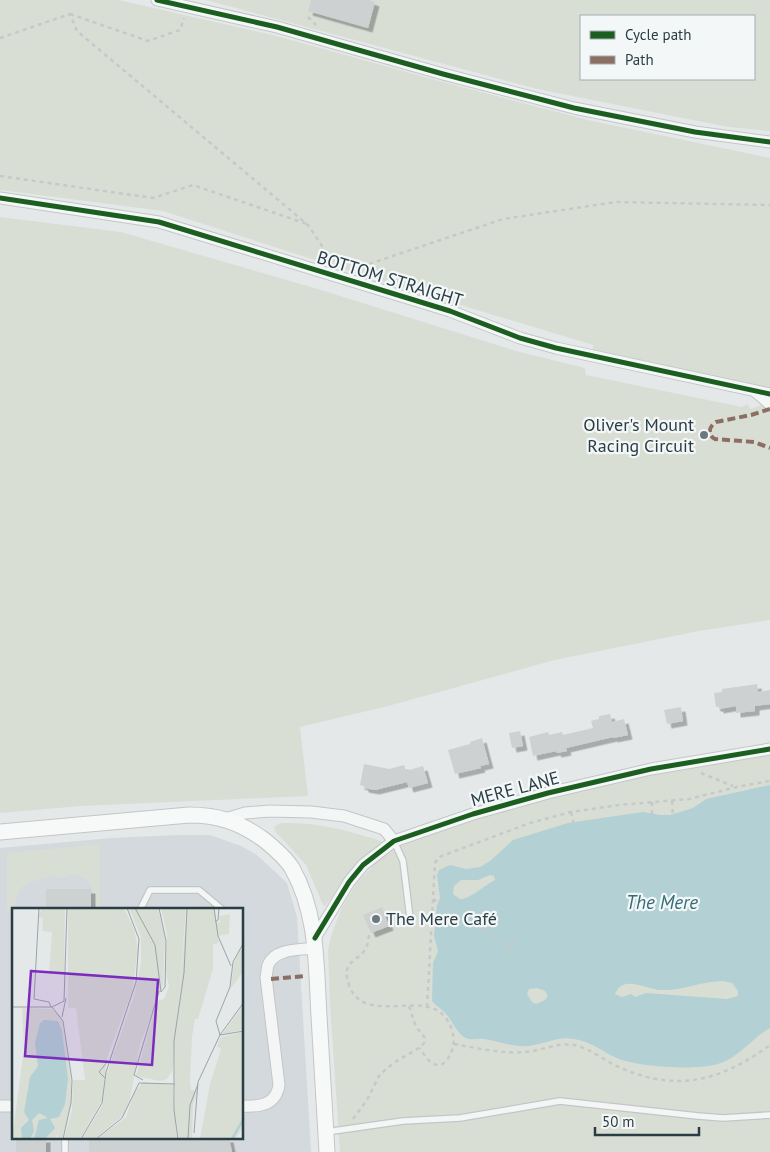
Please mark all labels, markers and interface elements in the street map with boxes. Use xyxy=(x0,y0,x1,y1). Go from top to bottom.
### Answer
legend xyxy=(580,15,755,80)
text: Cycle path xyxy=(625,25,691,44)
text: Path xyxy=(625,50,654,69)
street label: BOTTOM STRAIGHT xyxy=(314,245,466,312)
place label: Oliver's Mount Racing Circuit xyxy=(583,413,694,457)
marker: Oliver's Mount Racing Circuit xyxy=(698,429,710,441)
street label: MERE LANE xyxy=(468,766,562,811)
water label: The Mere xyxy=(626,890,698,914)
place label: The Mere Café xyxy=(386,907,497,930)
inset map xyxy=(12,908,244,1140)
marker: The Mere Café xyxy=(370,913,382,925)
scale bar xyxy=(595,1104,699,1136)
text: 50 m xyxy=(602,1112,635,1131)

